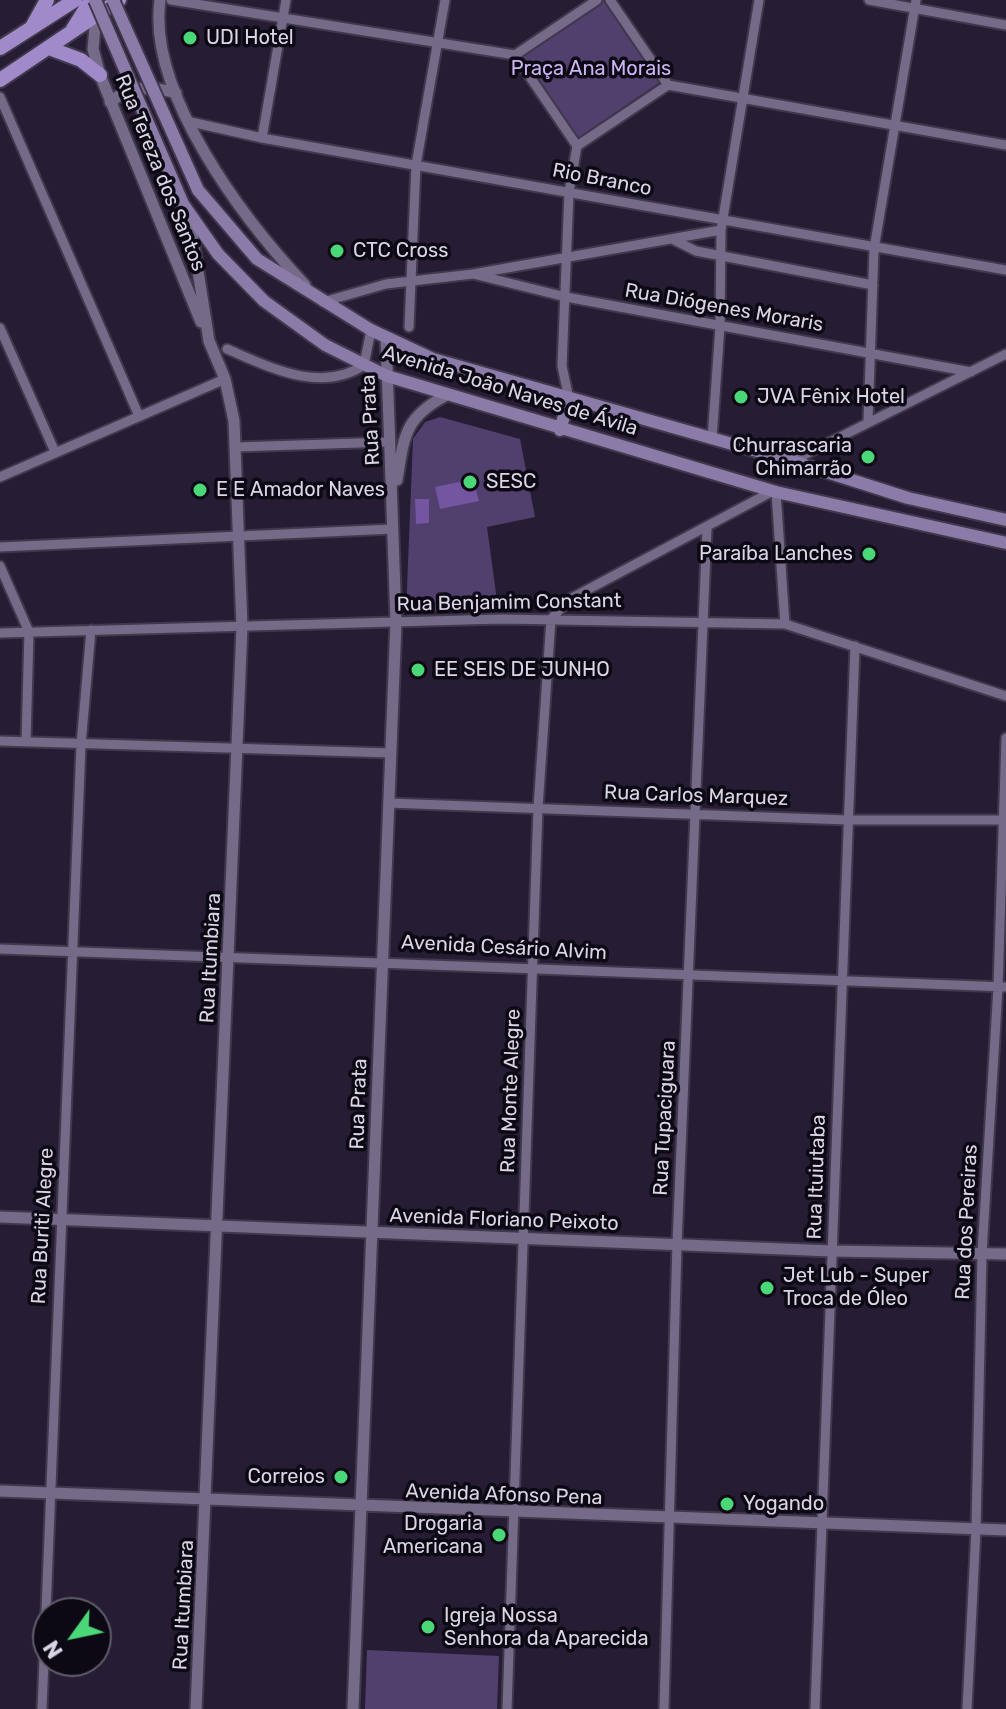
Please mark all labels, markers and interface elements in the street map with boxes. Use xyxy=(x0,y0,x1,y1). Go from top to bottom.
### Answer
place label: UDI Hotel xyxy=(206,26,294,50)
marker: UDI Hotel xyxy=(181,29,199,47)
park label: Praça Ana Morais xyxy=(511,57,671,81)
street label: Rua Tereza dos Santos xyxy=(110,71,210,275)
street label: Rio Branco xyxy=(550,159,654,201)
place label: CTC Cross xyxy=(353,239,448,263)
marker: CTC Cross xyxy=(328,242,346,260)
street label: Rua Diógenes Moraris xyxy=(623,279,825,337)
street label: Avenida João Naves de Ávila xyxy=(380,341,640,441)
street label: Rua Prata xyxy=(357,374,385,466)
place label: JVA Fênix Hotel xyxy=(757,385,905,409)
marker: JVA Fênix Hotel xyxy=(732,388,750,406)
place label: Churrascaria Chimarrão xyxy=(733,434,852,481)
marker: Churrascaria Chimarrão xyxy=(859,448,877,466)
place label: SESC xyxy=(486,470,536,494)
marker: SESC xyxy=(461,473,479,491)
place label: E E Amador Naves xyxy=(216,478,385,502)
marker: E E Amador Naves xyxy=(191,481,209,499)
place label: Paraíba Lanches xyxy=(699,542,853,566)
marker: Paraíba Lanches xyxy=(860,545,878,563)
street label: Rua Benjamim Constant xyxy=(396,589,622,617)
place label: EE SEIS DE JUNHO xyxy=(434,658,610,682)
marker: EE SEIS DE JUNHO xyxy=(409,661,427,679)
street label: Rua Carlos Marquez xyxy=(604,781,788,811)
street label: Rua Itumbiara xyxy=(196,892,226,1024)
street label: Avenida Cesário Alvim xyxy=(400,931,608,965)
street label: Rua Monte Alegre xyxy=(496,1008,526,1174)
street label: Rua Tupaciguara xyxy=(649,1040,681,1196)
street label: Rua Prata xyxy=(345,1058,373,1150)
street label: Rua Ituiutaba xyxy=(803,1114,831,1240)
street label: Rua dos Pereiras xyxy=(951,1144,983,1300)
street label: Rua Buriti Alegre xyxy=(27,1147,59,1305)
street label: Avenida Floriano Peixoto xyxy=(389,1204,619,1236)
place label: Jet Lub - Super Troca de Óleo xyxy=(783,1264,929,1311)
marker: Jet Lub - Super Troca de Óleo xyxy=(758,1279,776,1297)
place label: Correios xyxy=(247,1465,325,1489)
marker: Correios xyxy=(332,1468,350,1486)
street label: Avenida Afonso Pena xyxy=(405,1480,603,1510)
place label: Yogando xyxy=(743,1492,824,1516)
marker: Yogando xyxy=(718,1495,736,1513)
place label: Drogaria Americana xyxy=(383,1512,483,1559)
marker: Drogaria Americana xyxy=(490,1526,508,1544)
street label: Rua Itumbiara xyxy=(169,1539,199,1671)
north arrow xyxy=(32,1597,112,1677)
place label: Igreja Nossa Senhora da Aparecida xyxy=(444,1604,648,1651)
marker: Igreja Nossa Senhora da Aparecida xyxy=(419,1618,437,1636)
text: N xyxy=(38,1635,69,1663)

